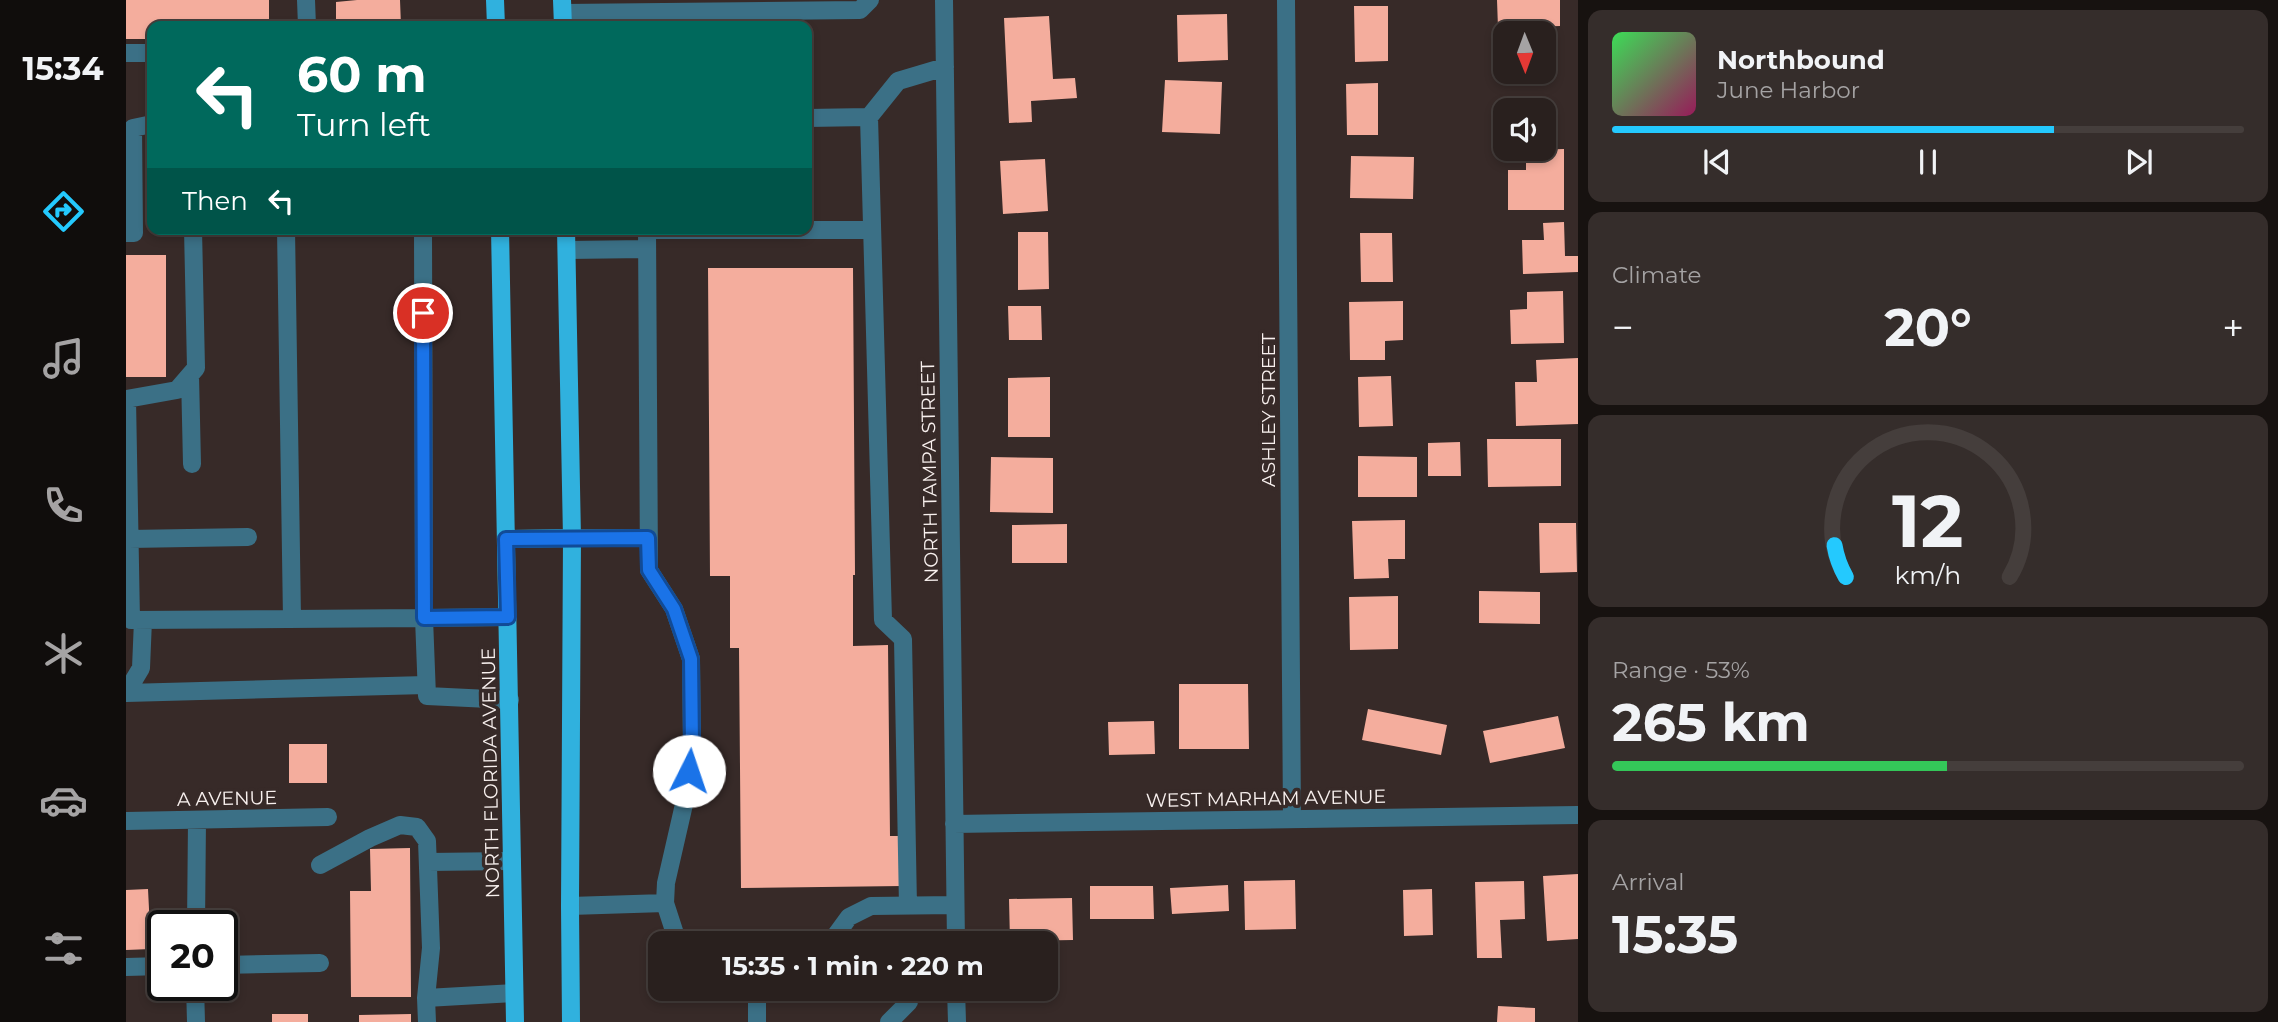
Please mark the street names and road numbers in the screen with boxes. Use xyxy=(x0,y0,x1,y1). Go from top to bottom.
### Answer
street label: ASHLEY STREET xyxy=(1257,333,1280,487)
street label: NORTH TAMPA STREET xyxy=(916,361,943,583)
street label: NORTH FLORIDA AVENUE xyxy=(477,648,504,898)
street label: WEST MARHAM AVENUE xyxy=(1146,785,1386,812)
street label: A AVENUE xyxy=(177,786,277,811)

